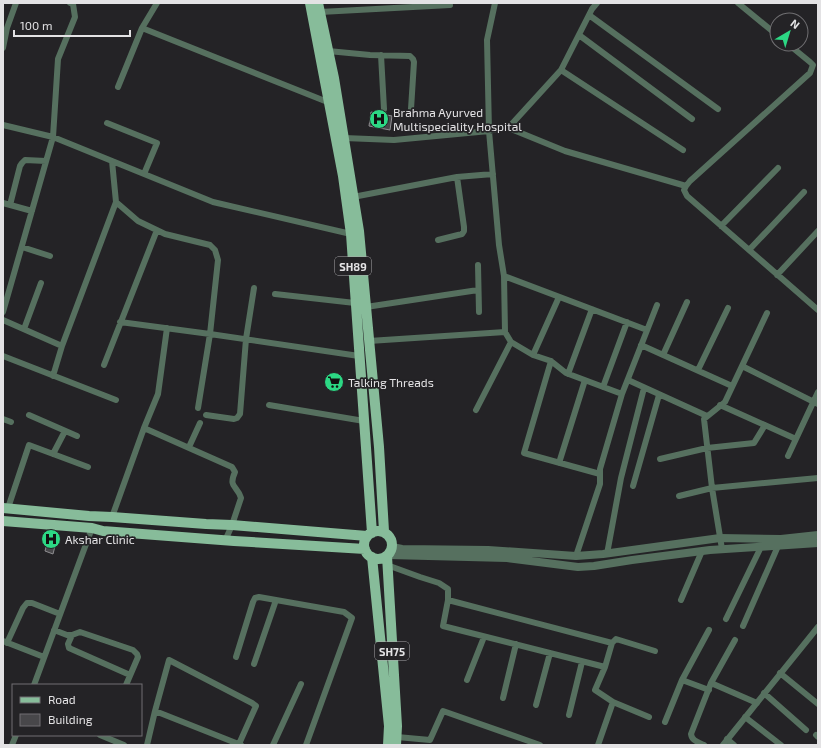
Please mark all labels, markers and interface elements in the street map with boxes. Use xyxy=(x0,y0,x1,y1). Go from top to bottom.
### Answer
scale bar xyxy=(14,12,130,38)
north arrow xyxy=(769,12,809,52)
text: N xyxy=(788,16,803,31)
text: 100 m xyxy=(20,18,52,32)
place label: Brahma Ayurved Multispeciality Hospital xyxy=(393,105,522,133)
hospital icon: Brahma Ayurved Multispeciality Hospital xyxy=(368,108,390,130)
road number: SH89 xyxy=(335,257,371,275)
supermarket icon: Talking Threads xyxy=(323,371,345,393)
place label: Talking Threads xyxy=(348,375,434,389)
hospital icon: Akshar Clinic xyxy=(40,528,62,550)
place label: Akshar Clinic xyxy=(65,532,135,546)
road number: SH75 xyxy=(375,642,409,660)
legend xyxy=(12,684,142,736)
text: Road xyxy=(48,692,76,706)
text: Building xyxy=(48,712,93,726)

